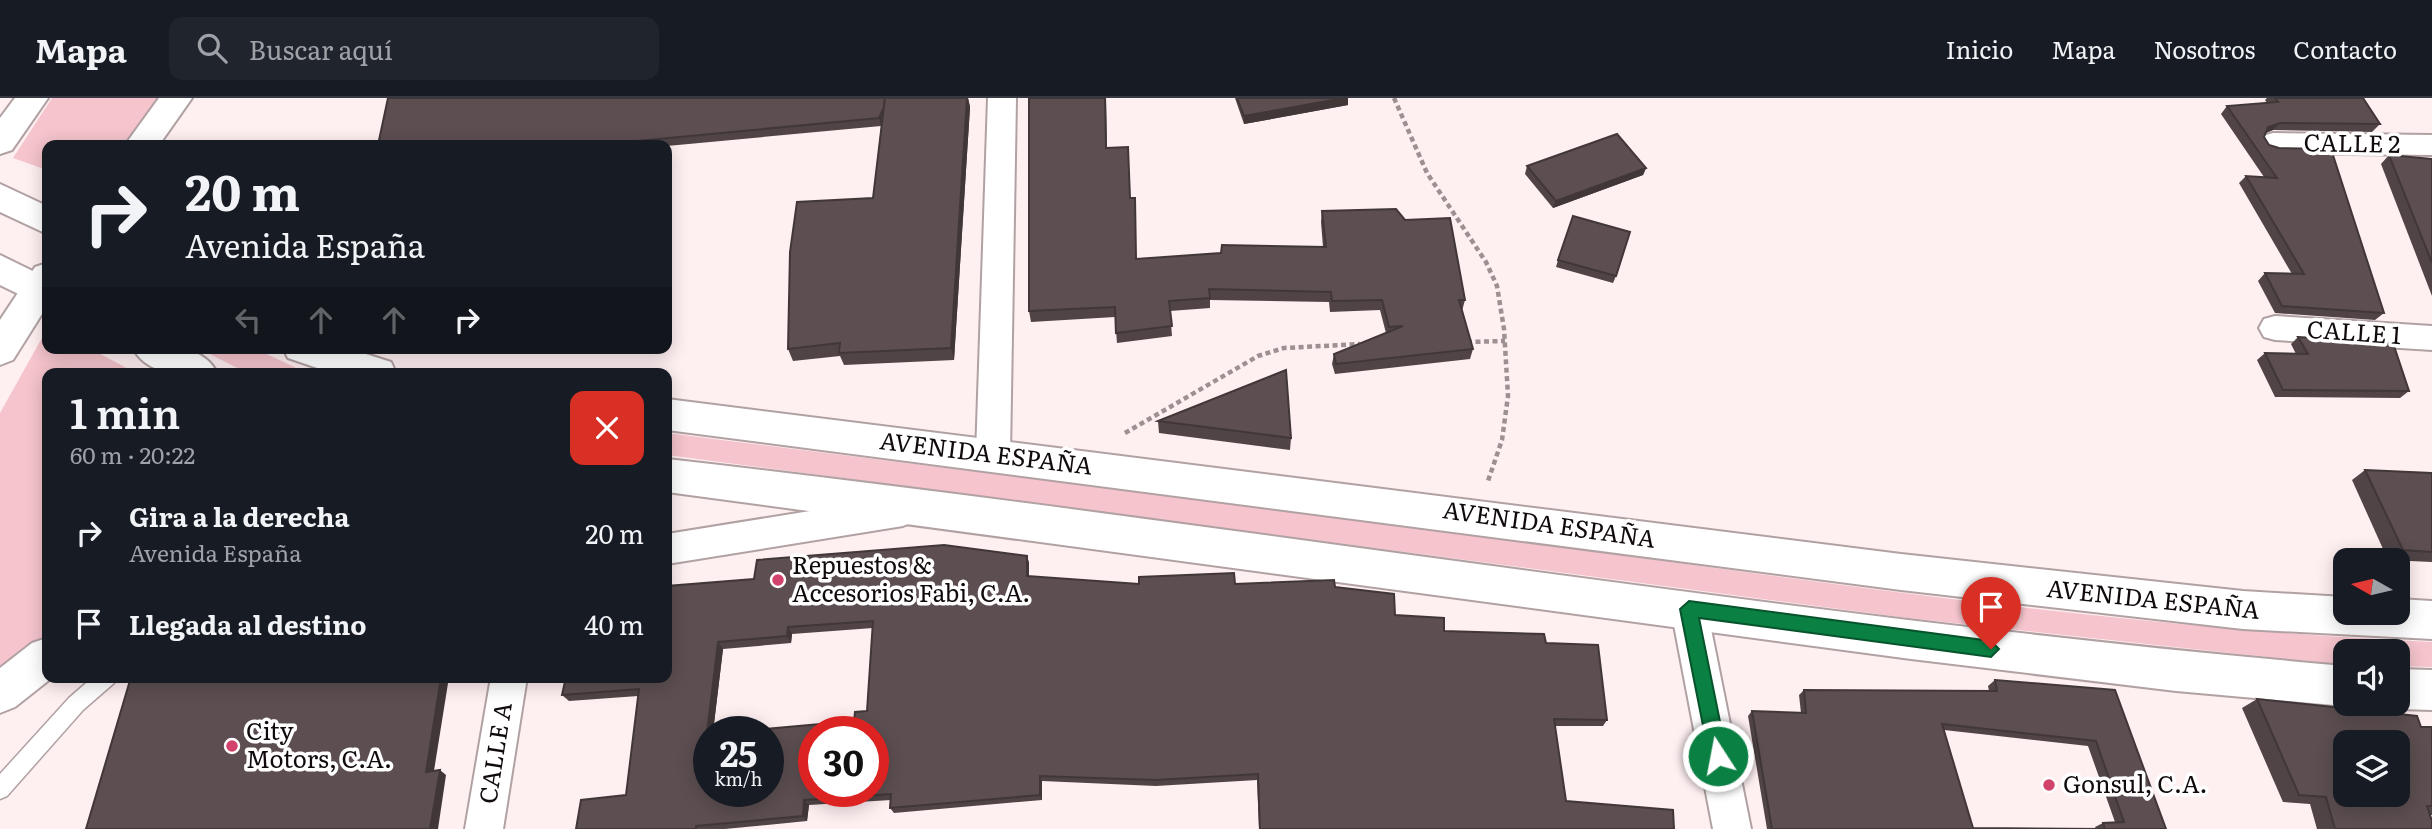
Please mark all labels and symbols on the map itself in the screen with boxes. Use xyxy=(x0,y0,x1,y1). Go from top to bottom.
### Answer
street label: CALLE 2 xyxy=(2303,123,2401,160)
street label: CALLE 1 xyxy=(2306,310,2403,351)
street label: AVENIDA ESPAÑA xyxy=(878,421,1095,482)
street label: AVENIDA ESPAÑA xyxy=(1441,490,1658,555)
place label: Repuestos & Accesorios Fabi, C.A. xyxy=(792,546,1030,609)
north arrow xyxy=(2333,548,2410,625)
street label: AVENIDA ESPAÑA xyxy=(2045,569,2262,626)
marker: Repuestos & Accesorios Fabi, C.A. xyxy=(770,572,786,588)
pin xyxy=(1961,577,2021,649)
street label: CALLE A xyxy=(468,699,519,806)
place label: City Motors, C.A. xyxy=(246,712,392,775)
speed limit sign: 30 xyxy=(798,716,889,807)
position arrow xyxy=(1681,719,1755,793)
marker: City Motors, C.A. xyxy=(224,738,240,754)
place label: Gonsul, C.A. xyxy=(2063,765,2208,800)
marker: Gonsul, C.A. xyxy=(2041,777,2057,793)

